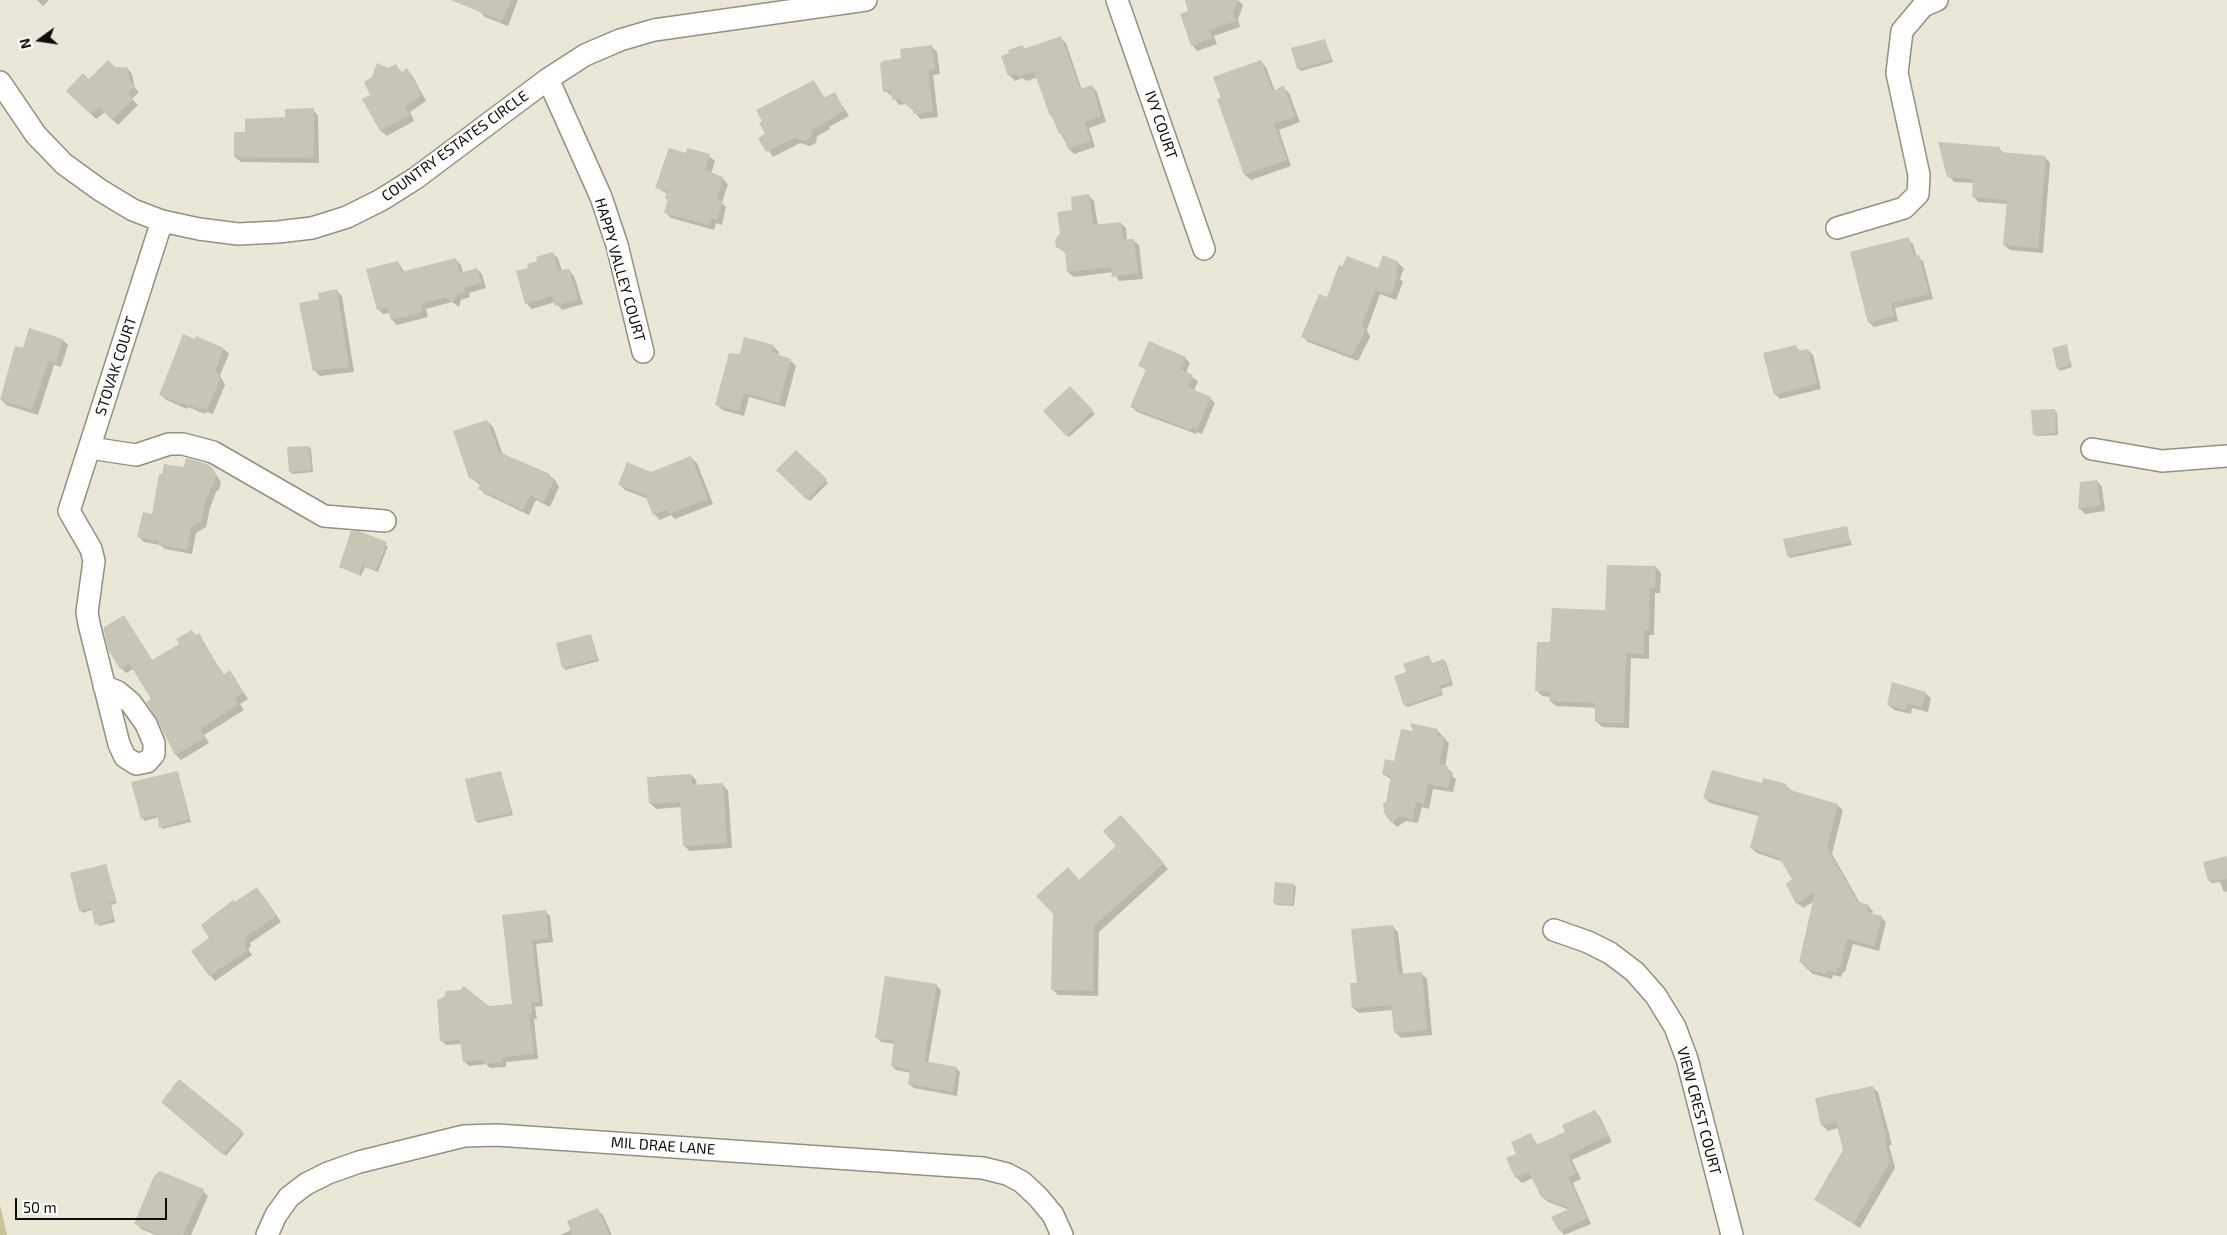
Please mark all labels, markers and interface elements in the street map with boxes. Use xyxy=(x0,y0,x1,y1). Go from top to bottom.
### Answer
north arrow xyxy=(15,15,65,65)
text: N xyxy=(15,37,34,51)
street label: COUNTRY ESTATES CIRCLE xyxy=(378,87,532,205)
street label: IVY COURT xyxy=(1141,88,1181,162)
street label: HAPPY VALLEY COURT xyxy=(591,196,649,344)
street label: STOVAK COURT xyxy=(91,314,141,418)
street label: VIEW CREST COURT xyxy=(1673,1045,1725,1177)
street label: MIL DRAE LANE xyxy=(610,1133,716,1159)
scale bar xyxy=(18,1188,170,1220)
text: 50 m xyxy=(23,1198,57,1216)

